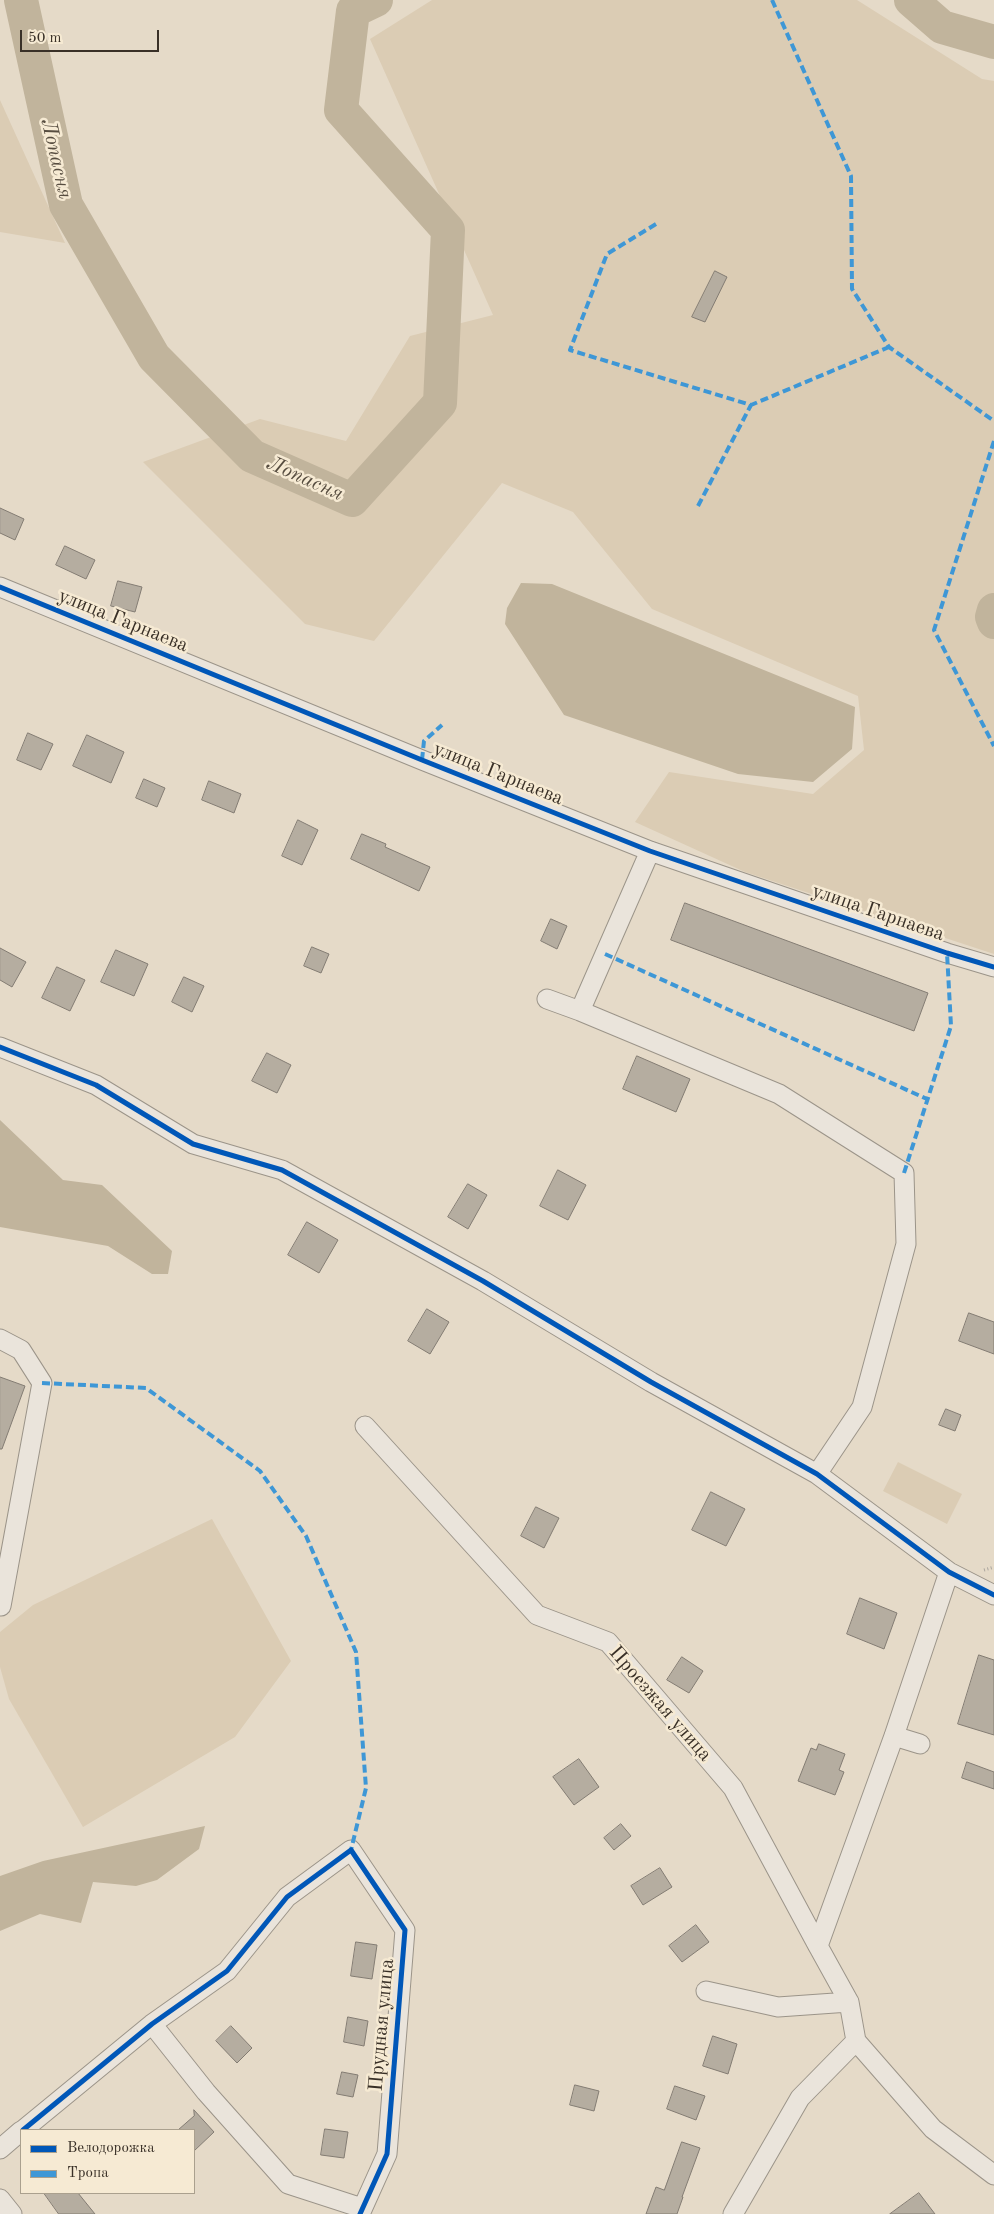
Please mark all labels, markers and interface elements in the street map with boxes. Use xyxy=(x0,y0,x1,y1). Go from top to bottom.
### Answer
scale bar xyxy=(22,20,161,52)
text: 50 m xyxy=(28,31,62,46)
water label: Лопасня xyxy=(35,116,77,202)
water label: Лопасня xyxy=(263,451,347,507)
street label: улица Гарнаева xyxy=(54,584,192,658)
street label: улица Гарнаева xyxy=(429,737,567,811)
street label: улица Гарнаева xyxy=(809,879,947,947)
street label: Проезжая улица xyxy=(603,1641,717,1767)
street label: Прудная улица xyxy=(364,1958,400,2092)
legend xyxy=(20,2129,195,2194)
text: Велодорожка xyxy=(67,2141,155,2156)
text: Тропа xyxy=(67,2166,109,2181)

